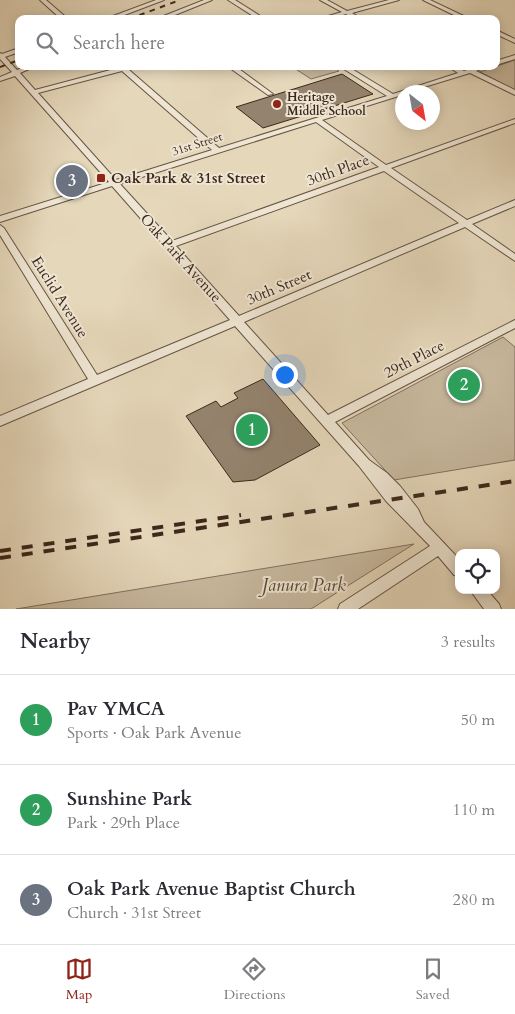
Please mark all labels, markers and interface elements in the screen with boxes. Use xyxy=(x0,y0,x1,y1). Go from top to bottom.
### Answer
search box xyxy=(15,15,500,70)
icon: search xyxy=(33,29,61,57)
text: Search here xyxy=(73,30,165,56)
north arrow xyxy=(395,85,440,130)
place label: Heritage Middle School xyxy=(287,89,366,119)
marker: Heritage Middle School xyxy=(271,98,283,110)
street label: 31st Street xyxy=(170,128,224,160)
street label: 30th Place xyxy=(304,149,372,191)
pin: 3 xyxy=(56,162,88,200)
place label: Oak Park & 31st Street xyxy=(111,168,266,188)
marker: Oak Park & 31st Street xyxy=(95,172,107,184)
street label: Oak Park Avenue xyxy=(136,209,226,307)
street label: Euclid Avenue xyxy=(27,252,93,342)
street label: 30th Street xyxy=(244,264,315,310)
street label: 29th Place xyxy=(380,335,448,383)
your location xyxy=(272,362,298,388)
pin: 2 xyxy=(448,366,480,404)
pin: 1 xyxy=(236,411,268,449)
map controls xyxy=(455,549,500,594)
button: locate xyxy=(455,549,500,594)
park label: Janura Park xyxy=(258,573,346,598)
text: Nearby xyxy=(20,627,91,656)
text: 3 results xyxy=(441,631,495,653)
text: Pav YMCA xyxy=(67,696,165,722)
text: 1 xyxy=(32,709,40,731)
text: 50 m xyxy=(461,709,495,731)
text: Sports · Oak Park Avenue xyxy=(67,722,242,744)
text: Sunshine Park xyxy=(67,786,192,812)
text: 2 xyxy=(32,799,40,821)
text: 110 m xyxy=(453,799,495,821)
text: Park · 29th Place xyxy=(67,812,180,834)
text: Oak Park Avenue Baptist Church xyxy=(67,876,356,902)
text: 3 xyxy=(32,889,40,911)
text: 280 m xyxy=(453,889,495,911)
text: Church · 31st Street xyxy=(67,902,201,924)
tab: Map xyxy=(65,955,93,1004)
tab: Directions xyxy=(224,955,285,1004)
tab: Saved xyxy=(416,955,450,1004)

